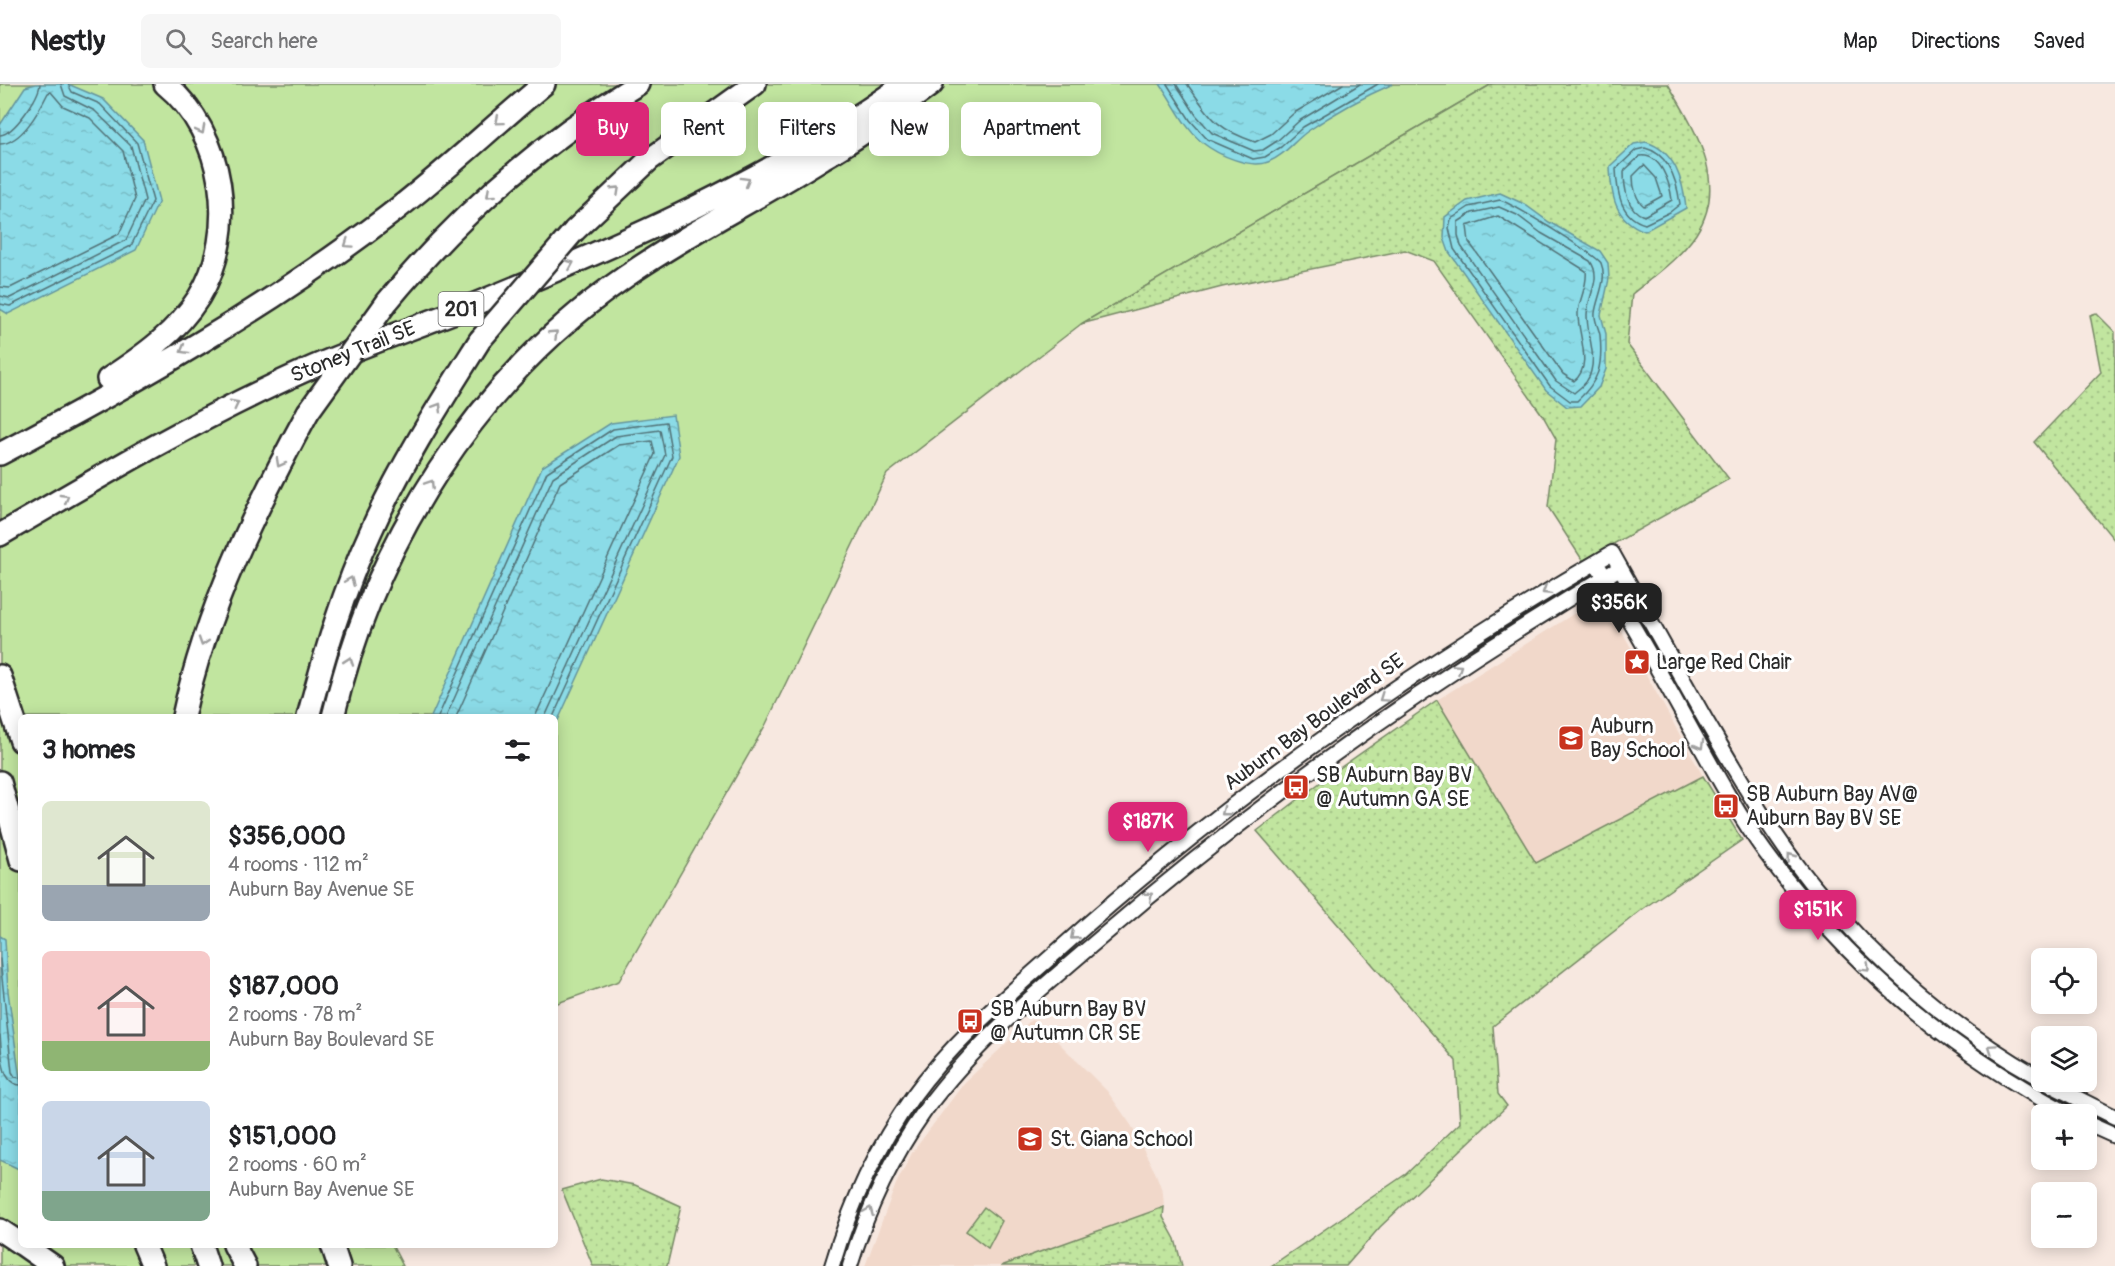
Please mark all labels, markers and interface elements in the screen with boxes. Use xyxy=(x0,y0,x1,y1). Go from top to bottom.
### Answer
search box xyxy=(141,14,561,68)
text: Nestly xyxy=(30,24,105,59)
icon: search xyxy=(162,25,195,58)
text: Search here xyxy=(210,27,318,55)
text: Map xyxy=(1843,28,1878,55)
text: Directions xyxy=(1911,28,2000,55)
text: Saved xyxy=(2033,28,2085,55)
chip: Buy xyxy=(576,102,649,156)
chip: Rent xyxy=(661,102,746,156)
chip: Filters xyxy=(758,102,857,156)
chip: New xyxy=(869,102,949,156)
chip: Apartment xyxy=(961,102,1101,156)
one-way arrow xyxy=(495,114,506,125)
one-way arrow xyxy=(194,124,205,134)
one-way arrow xyxy=(740,177,751,188)
one-way arrow xyxy=(486,187,497,198)
one-way arrow xyxy=(609,187,620,198)
one-way arrow xyxy=(343,237,354,248)
one-way arrow xyxy=(564,259,575,271)
road number: 201 xyxy=(438,292,484,326)
street label: Stoney Trail SE xyxy=(287,315,419,389)
one-way arrow xyxy=(547,331,558,342)
one-way arrow xyxy=(180,343,190,354)
one-way arrow xyxy=(229,399,240,411)
one-way arrow xyxy=(430,403,442,413)
one-way arrow xyxy=(276,457,287,468)
one-way arrow xyxy=(422,480,434,490)
one-way arrow xyxy=(58,493,69,505)
one-way arrow xyxy=(343,576,355,587)
pin: $356K xyxy=(1577,583,1661,634)
one-way arrow xyxy=(1542,584,1552,596)
text: $356K xyxy=(1591,590,1647,615)
one-way arrow xyxy=(198,636,210,647)
street label: Auburn Bay Boulevard SE xyxy=(1218,647,1410,797)
place icon: Large Red Chair xyxy=(1622,647,1652,677)
place label: Large Red Chair xyxy=(1656,649,1792,676)
one-way arrow xyxy=(342,656,355,667)
one-way arrow xyxy=(1451,664,1462,675)
one-way arrow xyxy=(1378,691,1389,702)
place label: Auburn Bay School xyxy=(1590,713,1686,764)
school or university icon: Auburn Bay School xyxy=(1556,723,1586,753)
text: 3 homes xyxy=(42,734,135,766)
icon: filters xyxy=(501,734,534,767)
one-way arrow xyxy=(1693,739,1704,749)
place label: SB Auburn Bay BV @ Autumn GA SE xyxy=(1316,762,1473,813)
bus stop icon: SB Auburn Bay BV @ Autumn GA SE xyxy=(1281,772,1311,802)
place label: SB Auburn Bay AV@ Auburn Bay BV SE xyxy=(1746,781,1918,832)
bus stop icon: SB Auburn Bay AV@ Auburn Bay BV SE xyxy=(1711,791,1741,821)
pin: $187K xyxy=(1106,802,1190,853)
one-way arrow xyxy=(1221,805,1232,816)
text: $187K xyxy=(1122,809,1174,834)
text: $356,000 xyxy=(228,820,346,852)
icon: home xyxy=(90,825,162,897)
text: 4 rooms · 112 m² xyxy=(228,852,369,877)
one-way arrow xyxy=(1788,852,1799,863)
text: Auburn Bay Avenue SE xyxy=(228,877,414,902)
pin: $151K xyxy=(1776,890,1860,941)
one-way arrow xyxy=(1142,892,1153,903)
text: $151K xyxy=(1793,897,1843,922)
one-way arrow xyxy=(1071,929,1081,940)
map controls xyxy=(2031,948,2097,1248)
button: locate xyxy=(2031,948,2097,1014)
one-way arrow xyxy=(1858,961,1869,972)
text: $187,000 xyxy=(228,970,339,1002)
icon: home xyxy=(90,975,162,1047)
place label: SB Auburn Bay BV @ Autumn CR SE xyxy=(990,996,1147,1047)
text: 2 rooms · 78 m² xyxy=(228,1002,362,1027)
bus stop icon: SB Auburn Bay BV @ Autumn CR SE xyxy=(955,1006,985,1036)
button: layers xyxy=(2031,1026,2097,1092)
text: Auburn Bay Boulevard SE xyxy=(228,1027,434,1052)
one-way arrow xyxy=(1988,1044,1999,1055)
button: + xyxy=(2031,1104,2097,1170)
text: $151,000 xyxy=(228,1120,336,1152)
school or university icon: St. Giana School xyxy=(1015,1124,1045,1154)
icon: home xyxy=(90,1125,162,1197)
place label: St. Giana School xyxy=(1050,1126,1193,1153)
text: 2 rooms · 60 m² xyxy=(228,1152,367,1177)
text: Auburn Bay Avenue SE xyxy=(228,1177,414,1202)
button: − xyxy=(2031,1182,2097,1248)
one-way arrow xyxy=(862,1206,874,1217)

